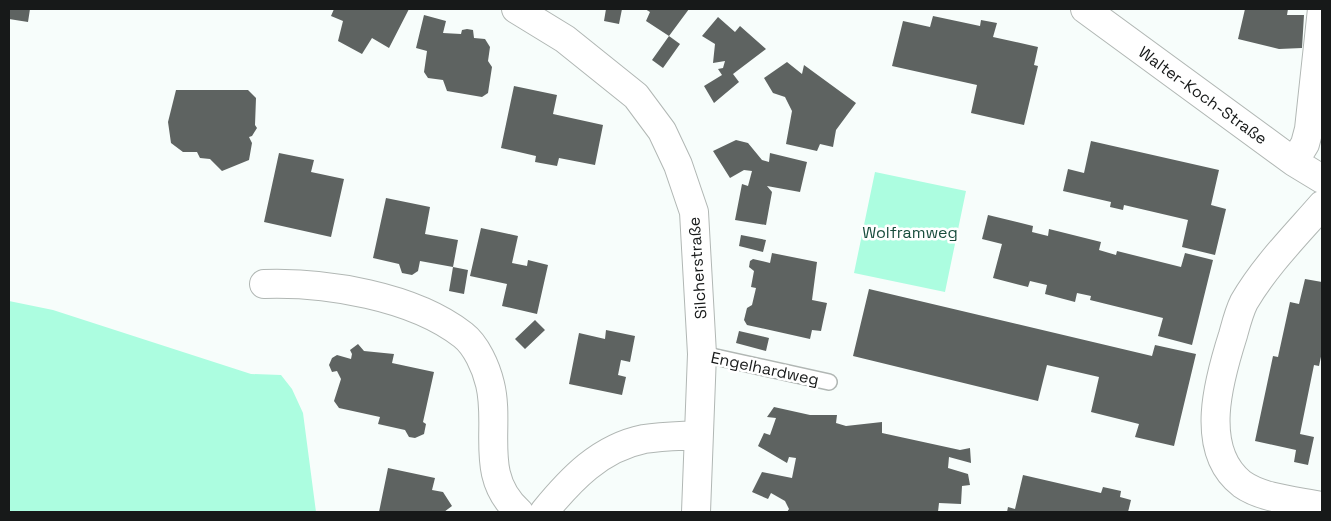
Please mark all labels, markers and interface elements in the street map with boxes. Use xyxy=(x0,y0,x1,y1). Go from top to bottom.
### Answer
street label: Walter-Koch-Straße xyxy=(1134,42,1271,149)
street label: Silcherstraße xyxy=(683,216,712,320)
park label: Wolframweg xyxy=(862,222,958,243)
street label: Engelhardweg xyxy=(709,347,821,390)

